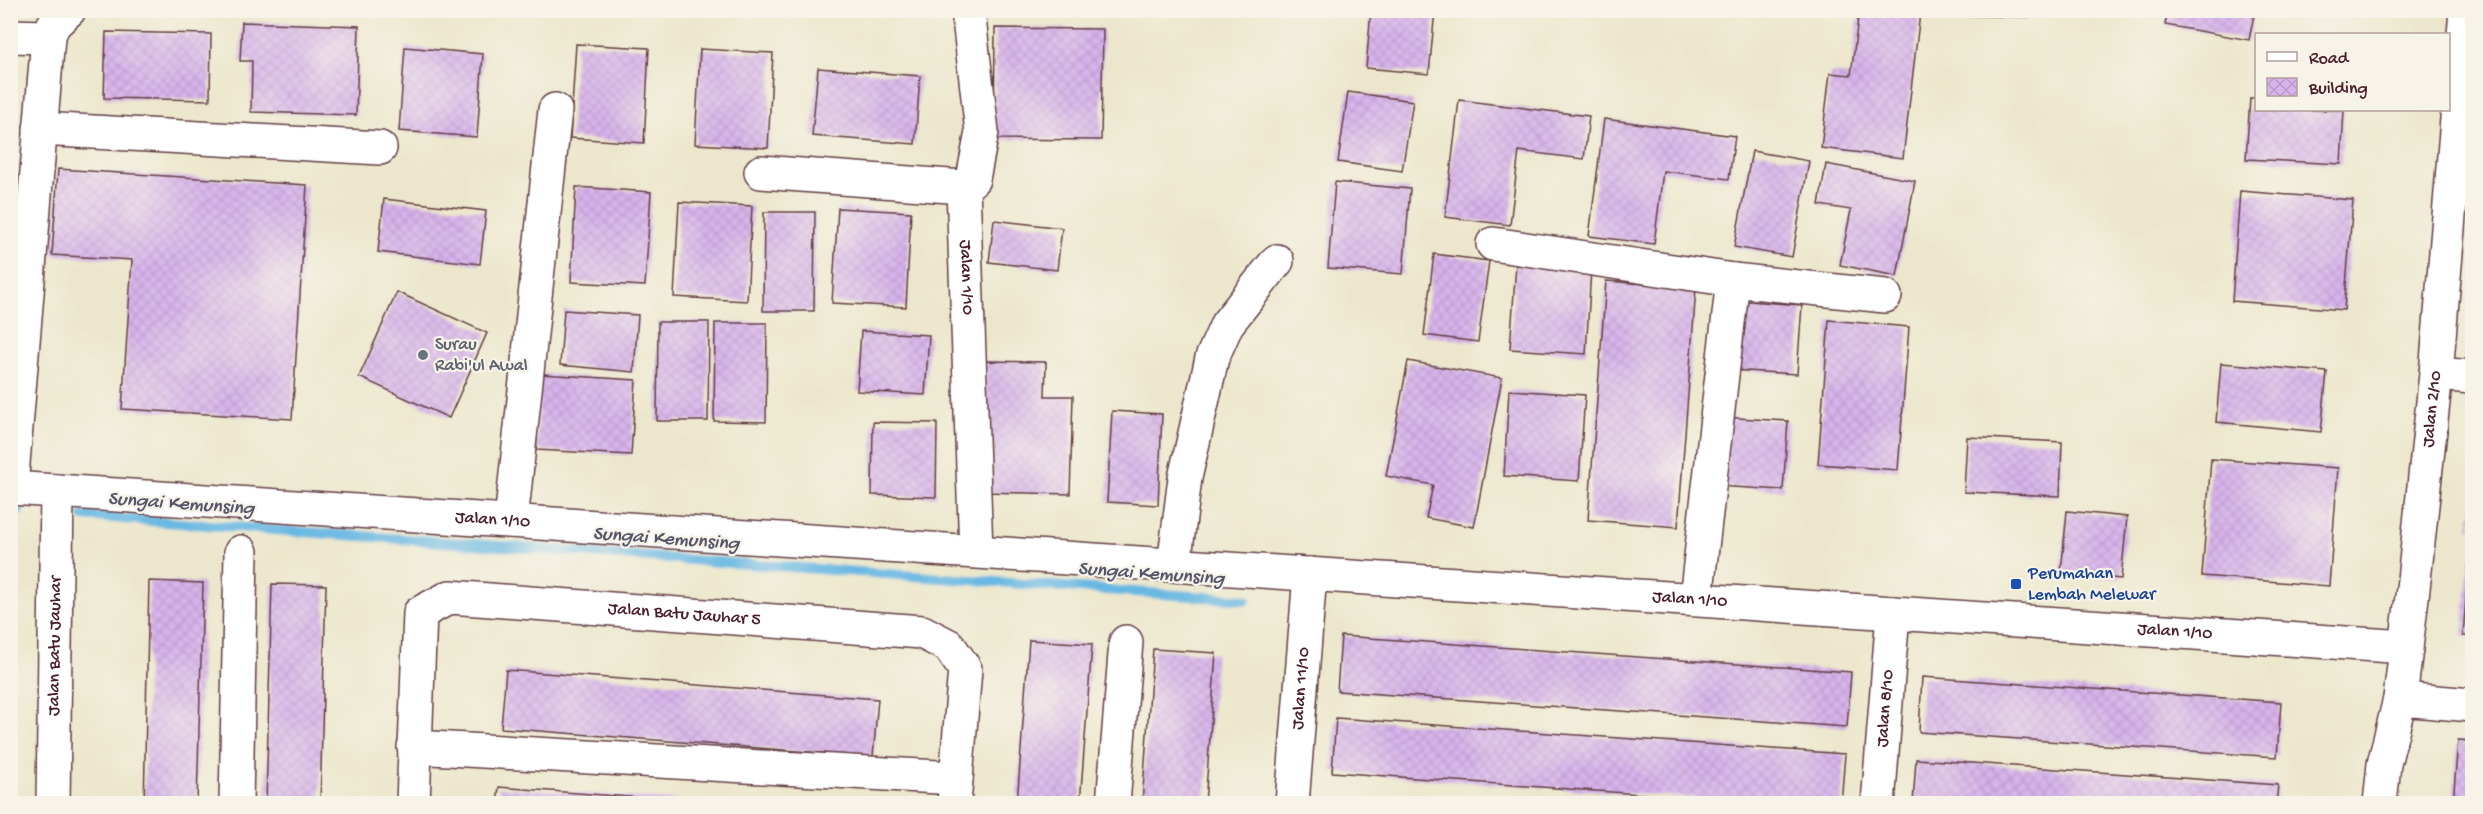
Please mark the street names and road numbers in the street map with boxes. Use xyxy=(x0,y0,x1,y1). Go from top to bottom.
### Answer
street label: Jalan 1/10 xyxy=(954,239,978,316)
street label: Jalan 2/10 xyxy=(2418,370,2447,448)
street label: Jalan 1/10 xyxy=(454,507,531,533)
street label: Jalan Batu Jauhar xyxy=(44,574,66,716)
street label: Jalan 1/10 xyxy=(1652,586,1728,612)
street label: Jalan Batu Jauhar 5 xyxy=(607,598,761,631)
street label: Jalan 1/10 xyxy=(2137,619,2213,645)
street label: Jalan 11/10 xyxy=(1287,646,1315,730)
street label: Jalan 8/10 xyxy=(1872,669,1899,748)

